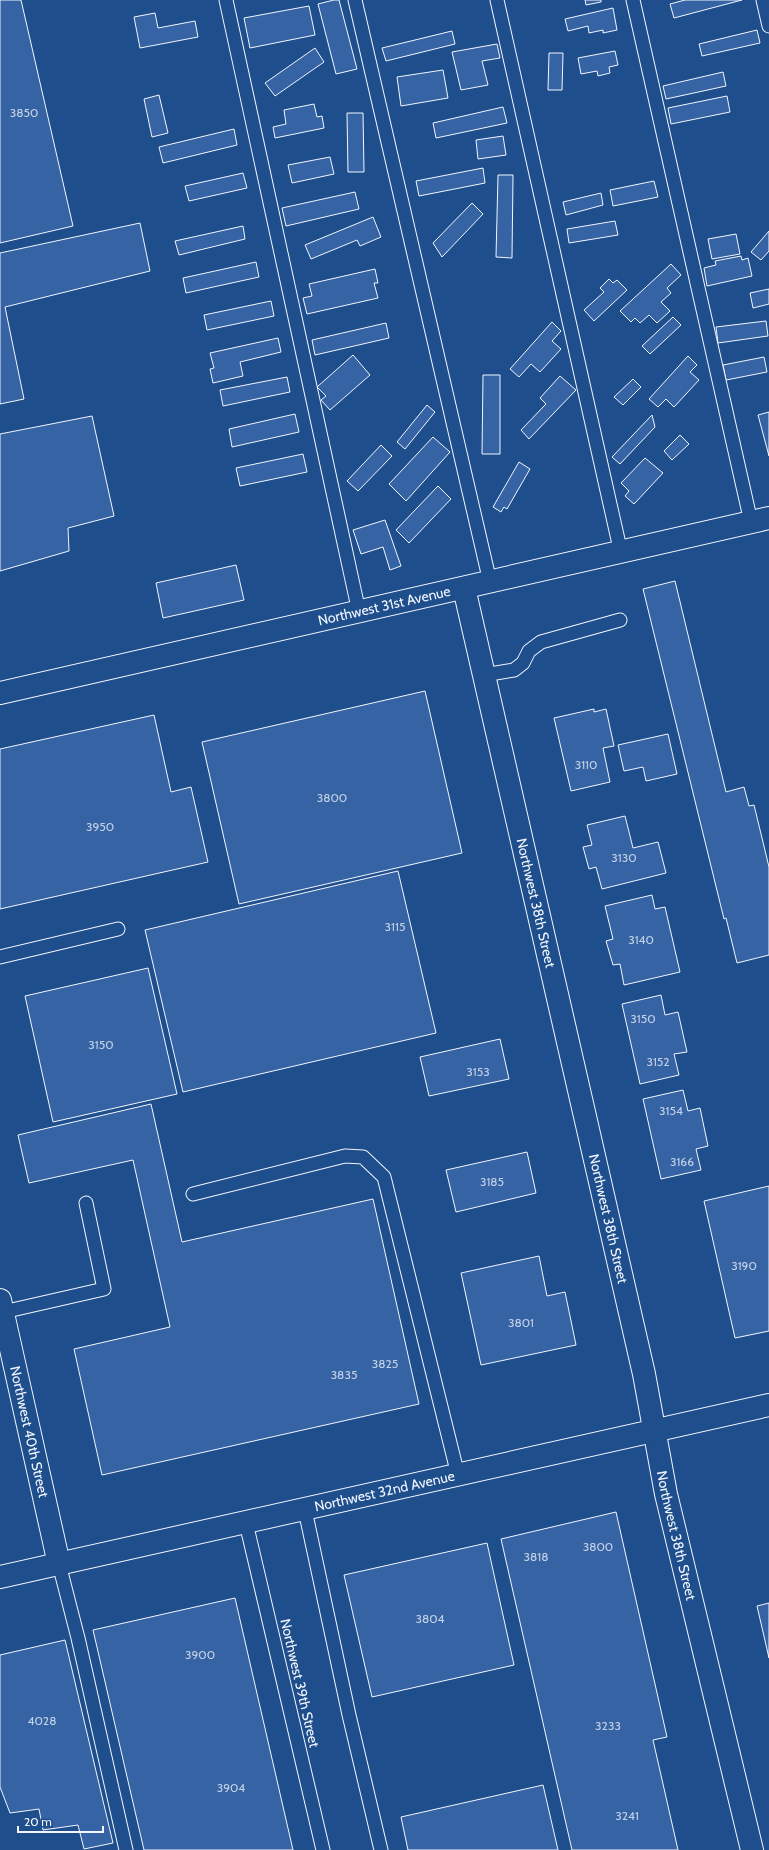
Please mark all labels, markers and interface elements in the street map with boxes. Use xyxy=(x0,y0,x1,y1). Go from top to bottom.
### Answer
house number: 3850 xyxy=(10,105,38,120)
street label: Northwest 31st Avenue xyxy=(316,582,452,629)
house number: 3110 xyxy=(575,757,597,772)
house number: 3800 xyxy=(317,790,347,805)
house number: 3950 xyxy=(86,819,114,834)
street label: Northwest 38th Street xyxy=(513,836,560,970)
house number: 3130 xyxy=(611,850,637,865)
house number: 3115 xyxy=(385,919,405,934)
house number: 3140 xyxy=(628,932,654,947)
house number: 3150 xyxy=(630,1011,656,1026)
house number: 3150 xyxy=(88,1037,114,1052)
house number: 3152 xyxy=(646,1054,670,1069)
house number: 3153 xyxy=(466,1064,490,1079)
house number: 3154 xyxy=(659,1103,683,1118)
street label: Northwest 38th Street xyxy=(585,1152,632,1286)
house number: 3166 xyxy=(670,1154,694,1169)
house number: 3185 xyxy=(480,1174,504,1189)
house number: 3190 xyxy=(731,1258,757,1273)
house number: 3801 xyxy=(508,1315,534,1330)
house number: 3825 xyxy=(372,1356,398,1371)
street label: Northwest 40th Street xyxy=(6,1364,53,1500)
house number: 3835 xyxy=(331,1367,357,1382)
street label: Northwest 32nd Avenue xyxy=(313,1467,456,1515)
street label: Northwest 38th Street xyxy=(653,1469,700,1602)
house number: 3800 xyxy=(583,1539,613,1554)
house number: 3818 xyxy=(524,1549,548,1564)
house number: 3804 xyxy=(415,1611,445,1626)
street label: Northwest 39th Street xyxy=(276,1617,324,1750)
house number: 3900 xyxy=(185,1647,215,1662)
house number: 4028 xyxy=(28,1713,56,1728)
house number: 3233 xyxy=(595,1718,621,1733)
house number: 3904 xyxy=(217,1780,245,1795)
scale bar xyxy=(18,1808,103,1834)
house number: 3241 xyxy=(615,1808,639,1823)
text: 20 m xyxy=(24,1814,52,1829)

